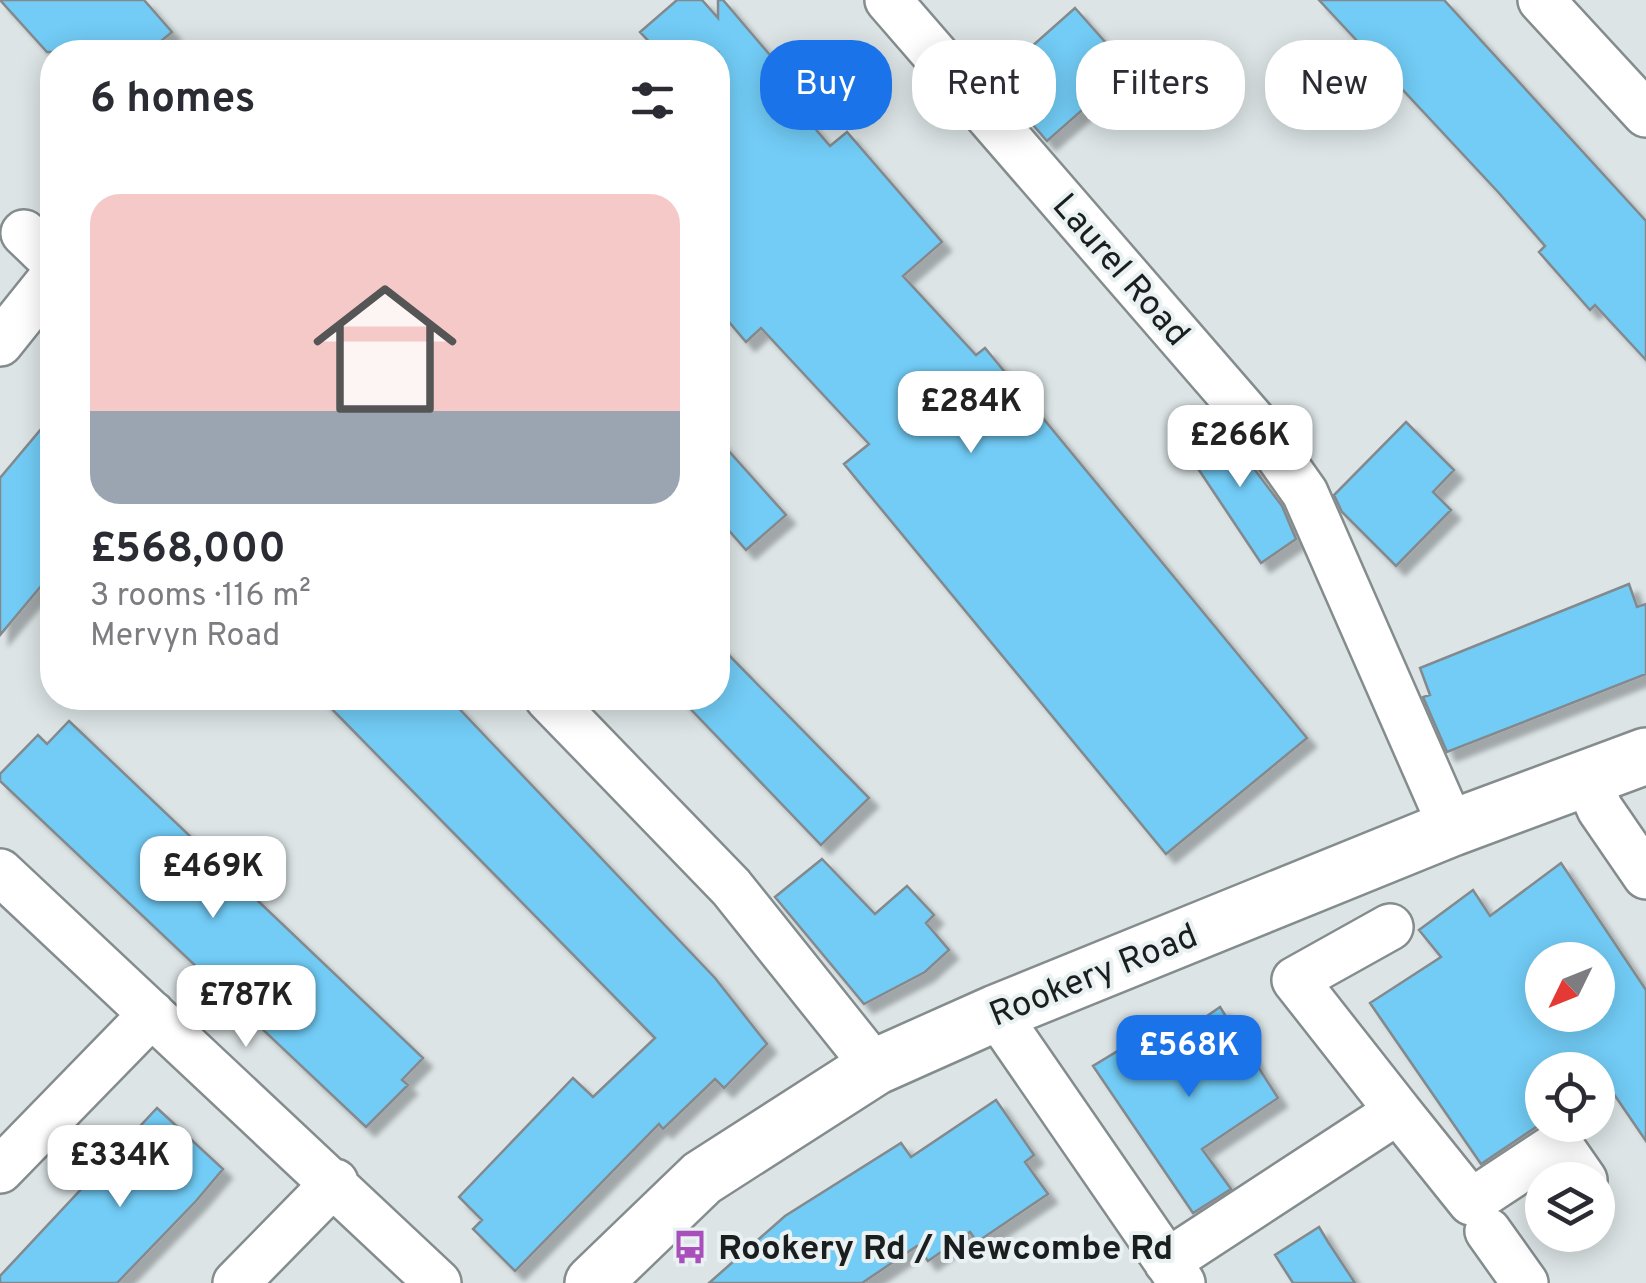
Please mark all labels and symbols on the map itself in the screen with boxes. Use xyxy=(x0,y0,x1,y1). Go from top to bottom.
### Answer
street label: Laurel Road xyxy=(1041,186,1198,356)
pin: £284K xyxy=(901,371,1041,456)
pin: £266K xyxy=(1170,405,1310,490)
pin: £469K xyxy=(143,836,283,921)
street label: Rookery Road xyxy=(984,915,1205,1038)
north arrow xyxy=(1525,942,1615,1032)
pin: £787K xyxy=(176,965,316,1050)
pin: £568K xyxy=(1119,1015,1259,1100)
pin: £334K xyxy=(50,1125,190,1210)
bus stop icon: Rookery Rd / Newcombe Rd xyxy=(671,1228,709,1266)
place label: Rookery Rd / Newcombe Rd xyxy=(718,1228,1173,1272)

